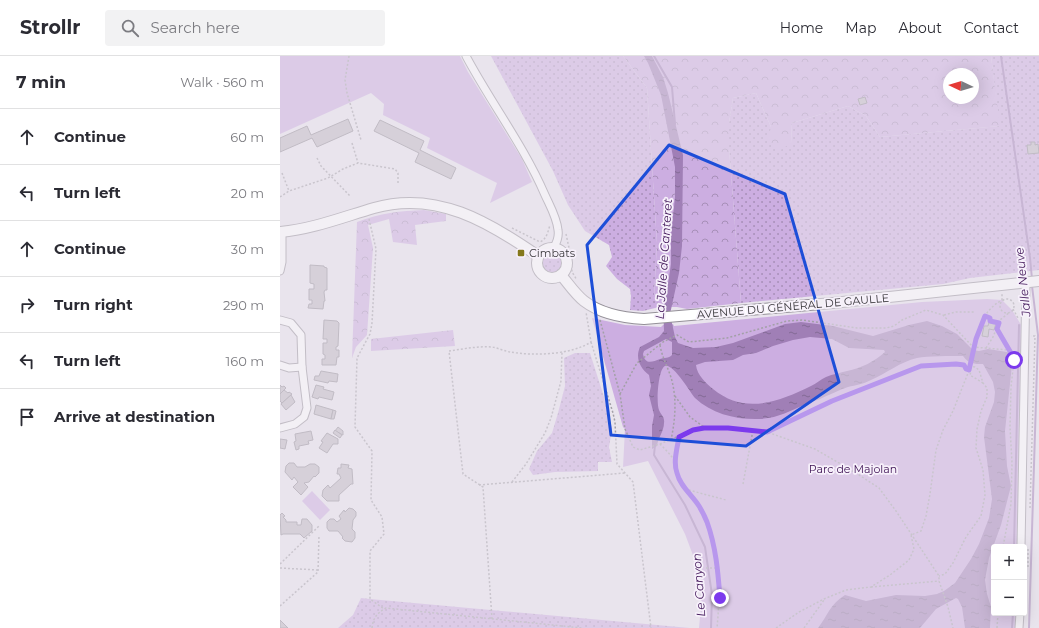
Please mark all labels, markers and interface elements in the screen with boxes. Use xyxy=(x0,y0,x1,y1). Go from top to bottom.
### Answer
search box xyxy=(105,10,385,46)
text: Strollr xyxy=(20,16,81,39)
icon: search xyxy=(119,17,141,39)
text: Search here xyxy=(151,18,240,37)
text: Home xyxy=(780,19,823,37)
text: Map xyxy=(845,19,876,37)
text: About xyxy=(898,19,942,37)
text: Contact xyxy=(964,19,1019,37)
north arrow xyxy=(943,68,979,104)
text: 7 min xyxy=(16,72,66,92)
text: Walk · 560 m xyxy=(180,74,264,90)
icon: ahead xyxy=(16,126,38,148)
text: Continue xyxy=(54,127,126,146)
text: 60 m xyxy=(230,129,264,145)
icon: left xyxy=(16,182,38,204)
text: Turn left xyxy=(54,183,121,202)
text: 20 m xyxy=(231,185,264,201)
water label: La Jalle de Canteret xyxy=(652,198,675,320)
icon: ahead xyxy=(16,238,38,260)
text: Continue xyxy=(54,239,126,258)
text: 30 m xyxy=(231,241,264,257)
place label: Cimbats xyxy=(529,246,576,260)
water label: Jalle Neuve xyxy=(1011,247,1034,318)
marker: Cimbats xyxy=(516,248,526,258)
street label: AVENUE DU GÉNÉRAL DE GAULLE xyxy=(696,291,890,321)
icon: right xyxy=(16,294,38,316)
text: Turn right xyxy=(54,295,133,314)
text: 290 m xyxy=(223,297,264,313)
icon: left xyxy=(16,350,38,372)
text: Turn left xyxy=(54,351,121,370)
route start xyxy=(1005,351,1023,369)
text: 160 m xyxy=(226,353,264,369)
icon: arrive xyxy=(16,406,38,428)
text: Arrive at destination xyxy=(54,407,215,426)
park label: Parc de Majolan xyxy=(809,462,897,476)
map controls xyxy=(991,544,1027,616)
button: + xyxy=(991,544,1027,580)
water label: Le Canyon xyxy=(689,553,708,617)
button: − xyxy=(991,580,1027,616)
route end xyxy=(711,589,729,607)

